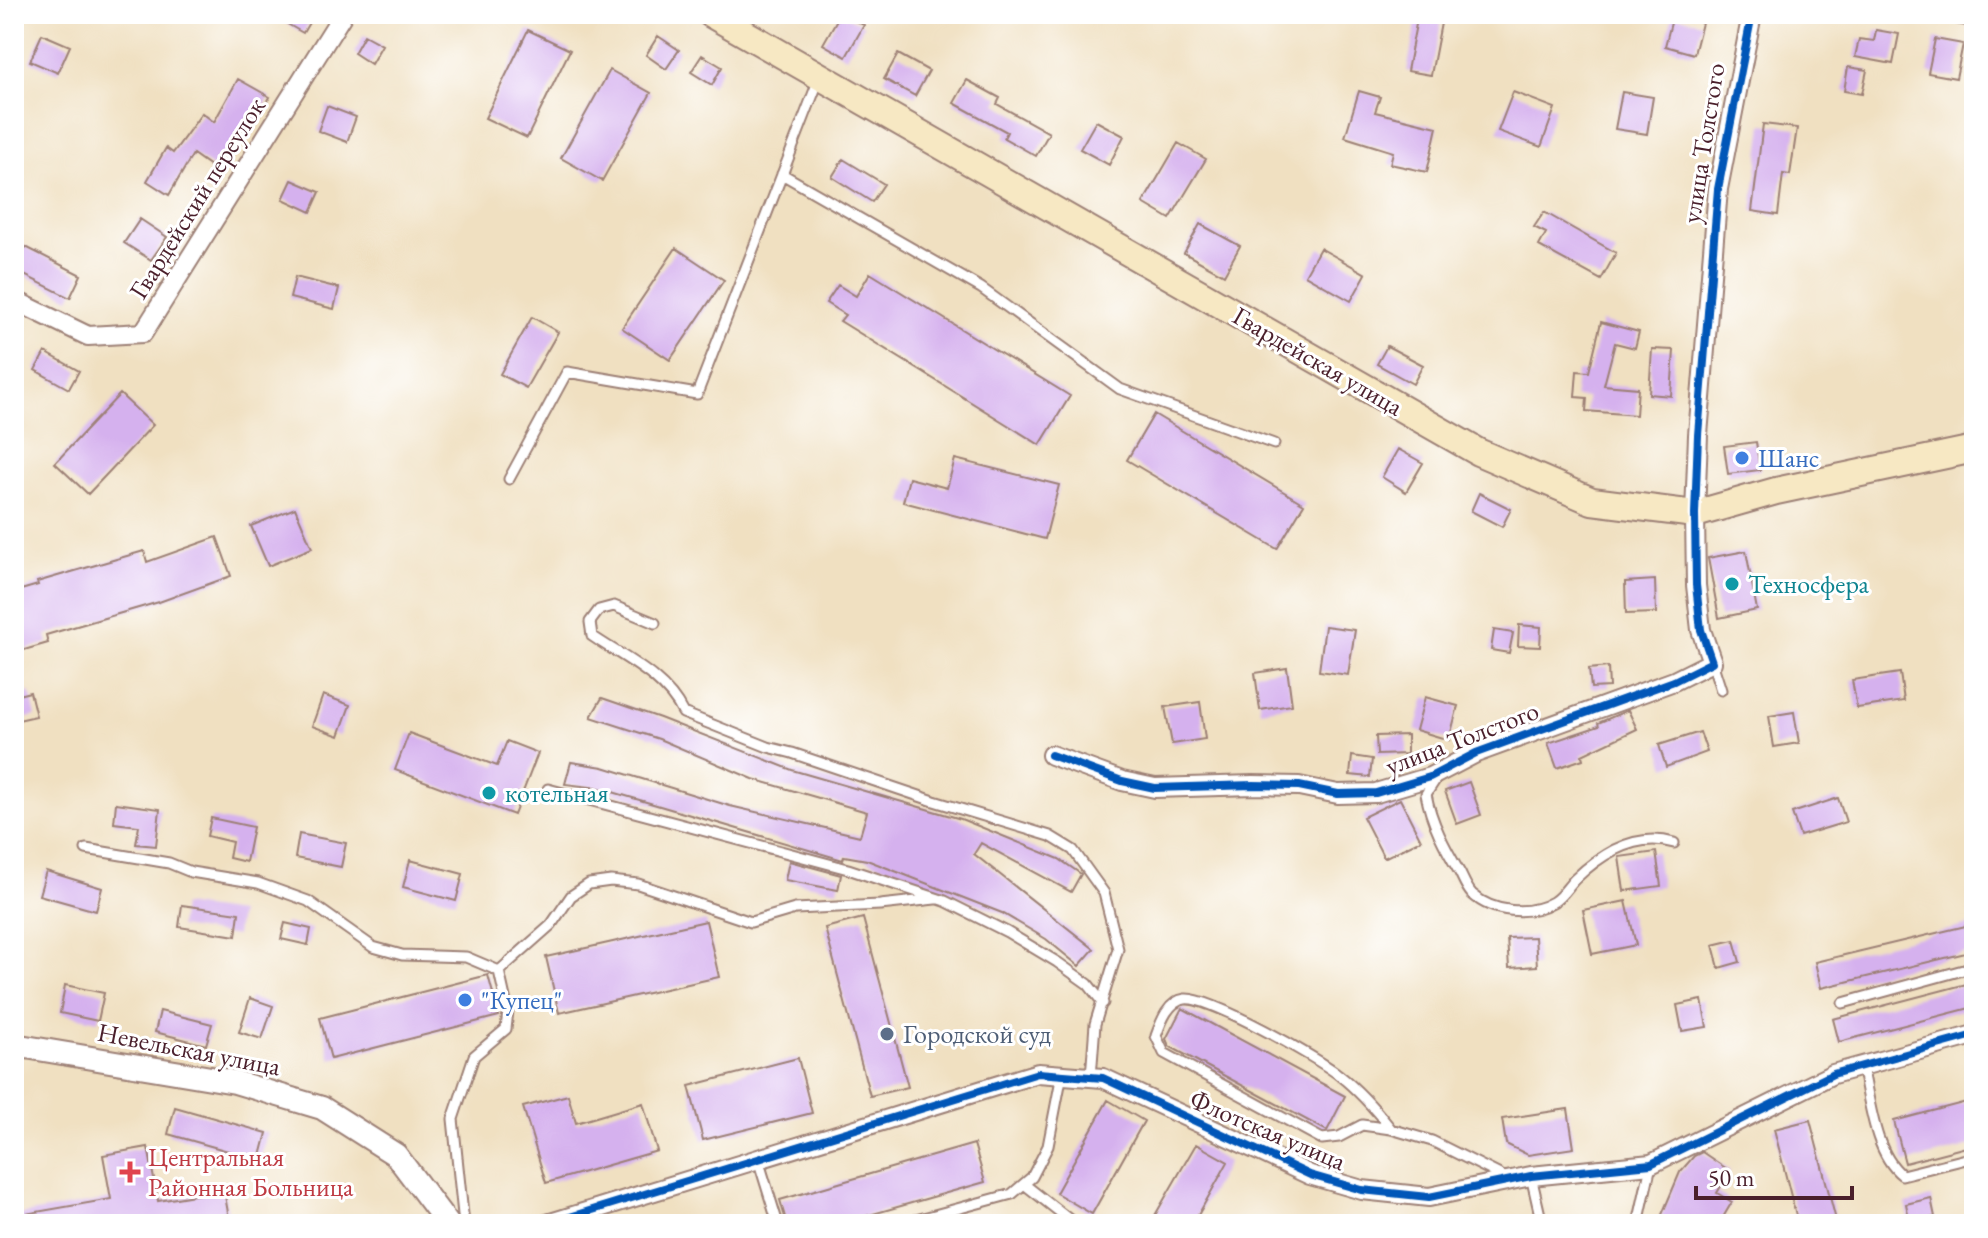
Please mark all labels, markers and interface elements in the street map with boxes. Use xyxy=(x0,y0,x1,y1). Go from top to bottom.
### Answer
street label: улица Толстого xyxy=(1674,61,1732,225)
street label: Гвардейский переулок xyxy=(121,90,273,305)
street label: Гвардейская улица xyxy=(1227,299,1410,424)
place label: Шанс xyxy=(1758,441,1819,475)
marker: Шанс xyxy=(1733,449,1751,467)
place label: Техносфера xyxy=(1748,567,1869,601)
marker: Техносфера xyxy=(1723,575,1741,593)
street label: улица Толстого xyxy=(1381,693,1543,783)
place label: котельная xyxy=(505,776,609,810)
marker: котельная xyxy=(480,784,498,802)
place label: "Купец" xyxy=(481,983,562,1017)
marker: "Купец" xyxy=(456,991,474,1009)
street label: Невельская улица xyxy=(95,1015,284,1084)
place label: Городской суд xyxy=(903,1017,1051,1051)
marker: Городской суд xyxy=(878,1025,896,1043)
street label: Флотская улица xyxy=(1185,1082,1352,1178)
place label: Центральная Районная Больница xyxy=(148,1140,354,1204)
scale bar xyxy=(1696,1150,1852,1200)
marker: Центральная Районная Больница xyxy=(119,1161,141,1183)
text: 50 m xyxy=(1708,1162,1755,1193)

